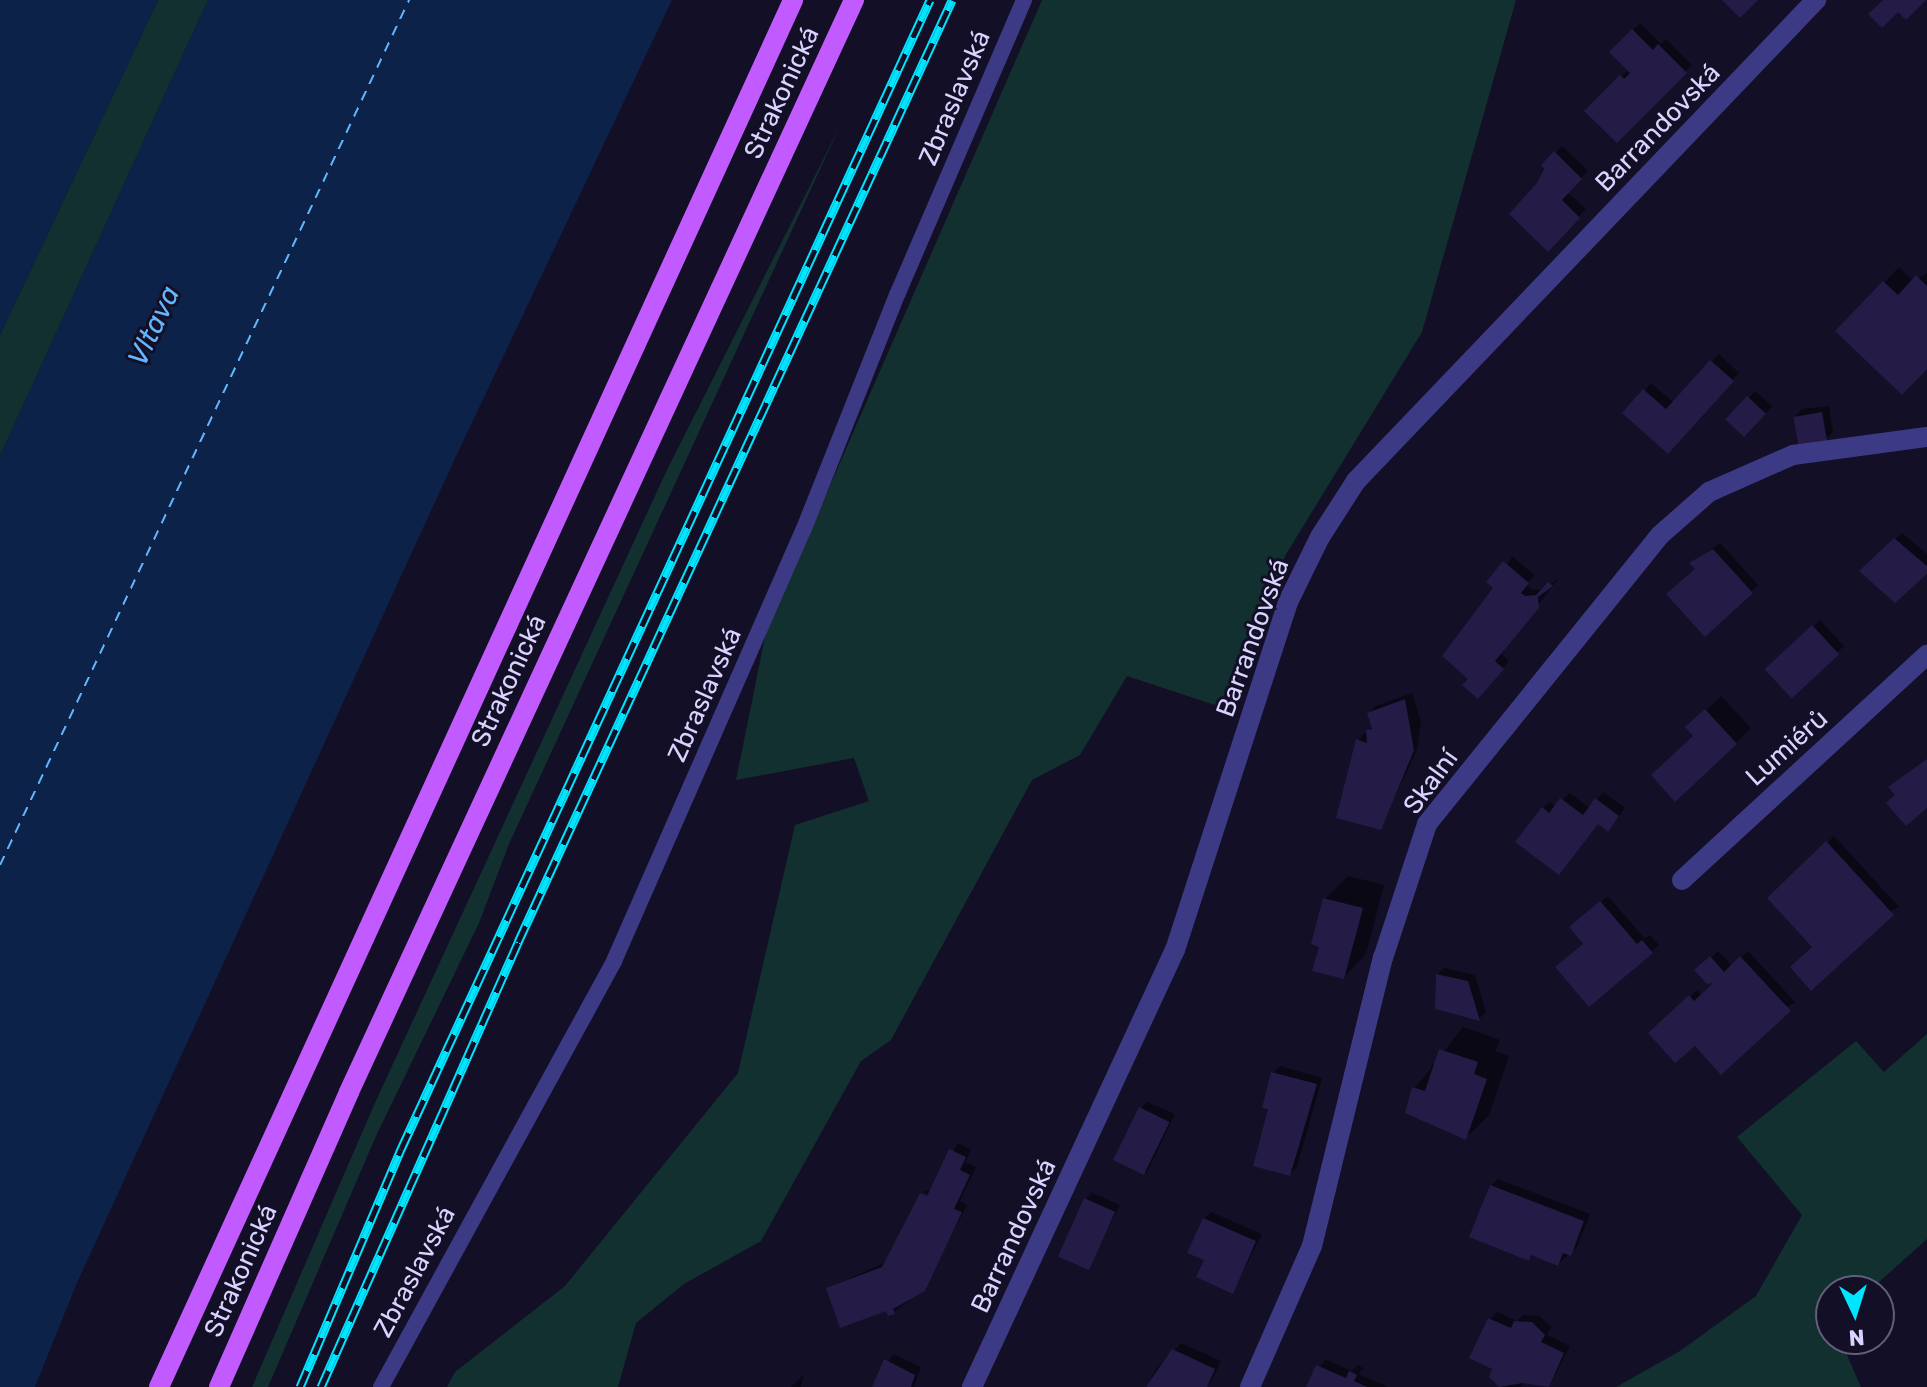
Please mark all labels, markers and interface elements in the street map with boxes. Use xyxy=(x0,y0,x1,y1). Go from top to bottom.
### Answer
street label: Strakonická xyxy=(738,22,826,164)
street label: Zbraslavská xyxy=(913,26,997,170)
street label: Barrandovská xyxy=(1589,57,1727,199)
water label: Vltava xyxy=(121,281,187,371)
street label: Barrandovská xyxy=(1210,555,1296,721)
street label: Strakonická xyxy=(465,610,553,752)
street label: Zbraslavská xyxy=(662,623,748,767)
street label: Lumiérů xyxy=(1740,703,1834,793)
street label: Skalní xyxy=(1397,744,1465,820)
street label: Barrandovská xyxy=(965,1154,1063,1318)
street label: Strakonická xyxy=(198,1200,284,1342)
street label: Zbraslavská xyxy=(368,1201,462,1343)
north arrow xyxy=(1815,1275,1895,1355)
text: N xyxy=(1848,1323,1865,1351)

